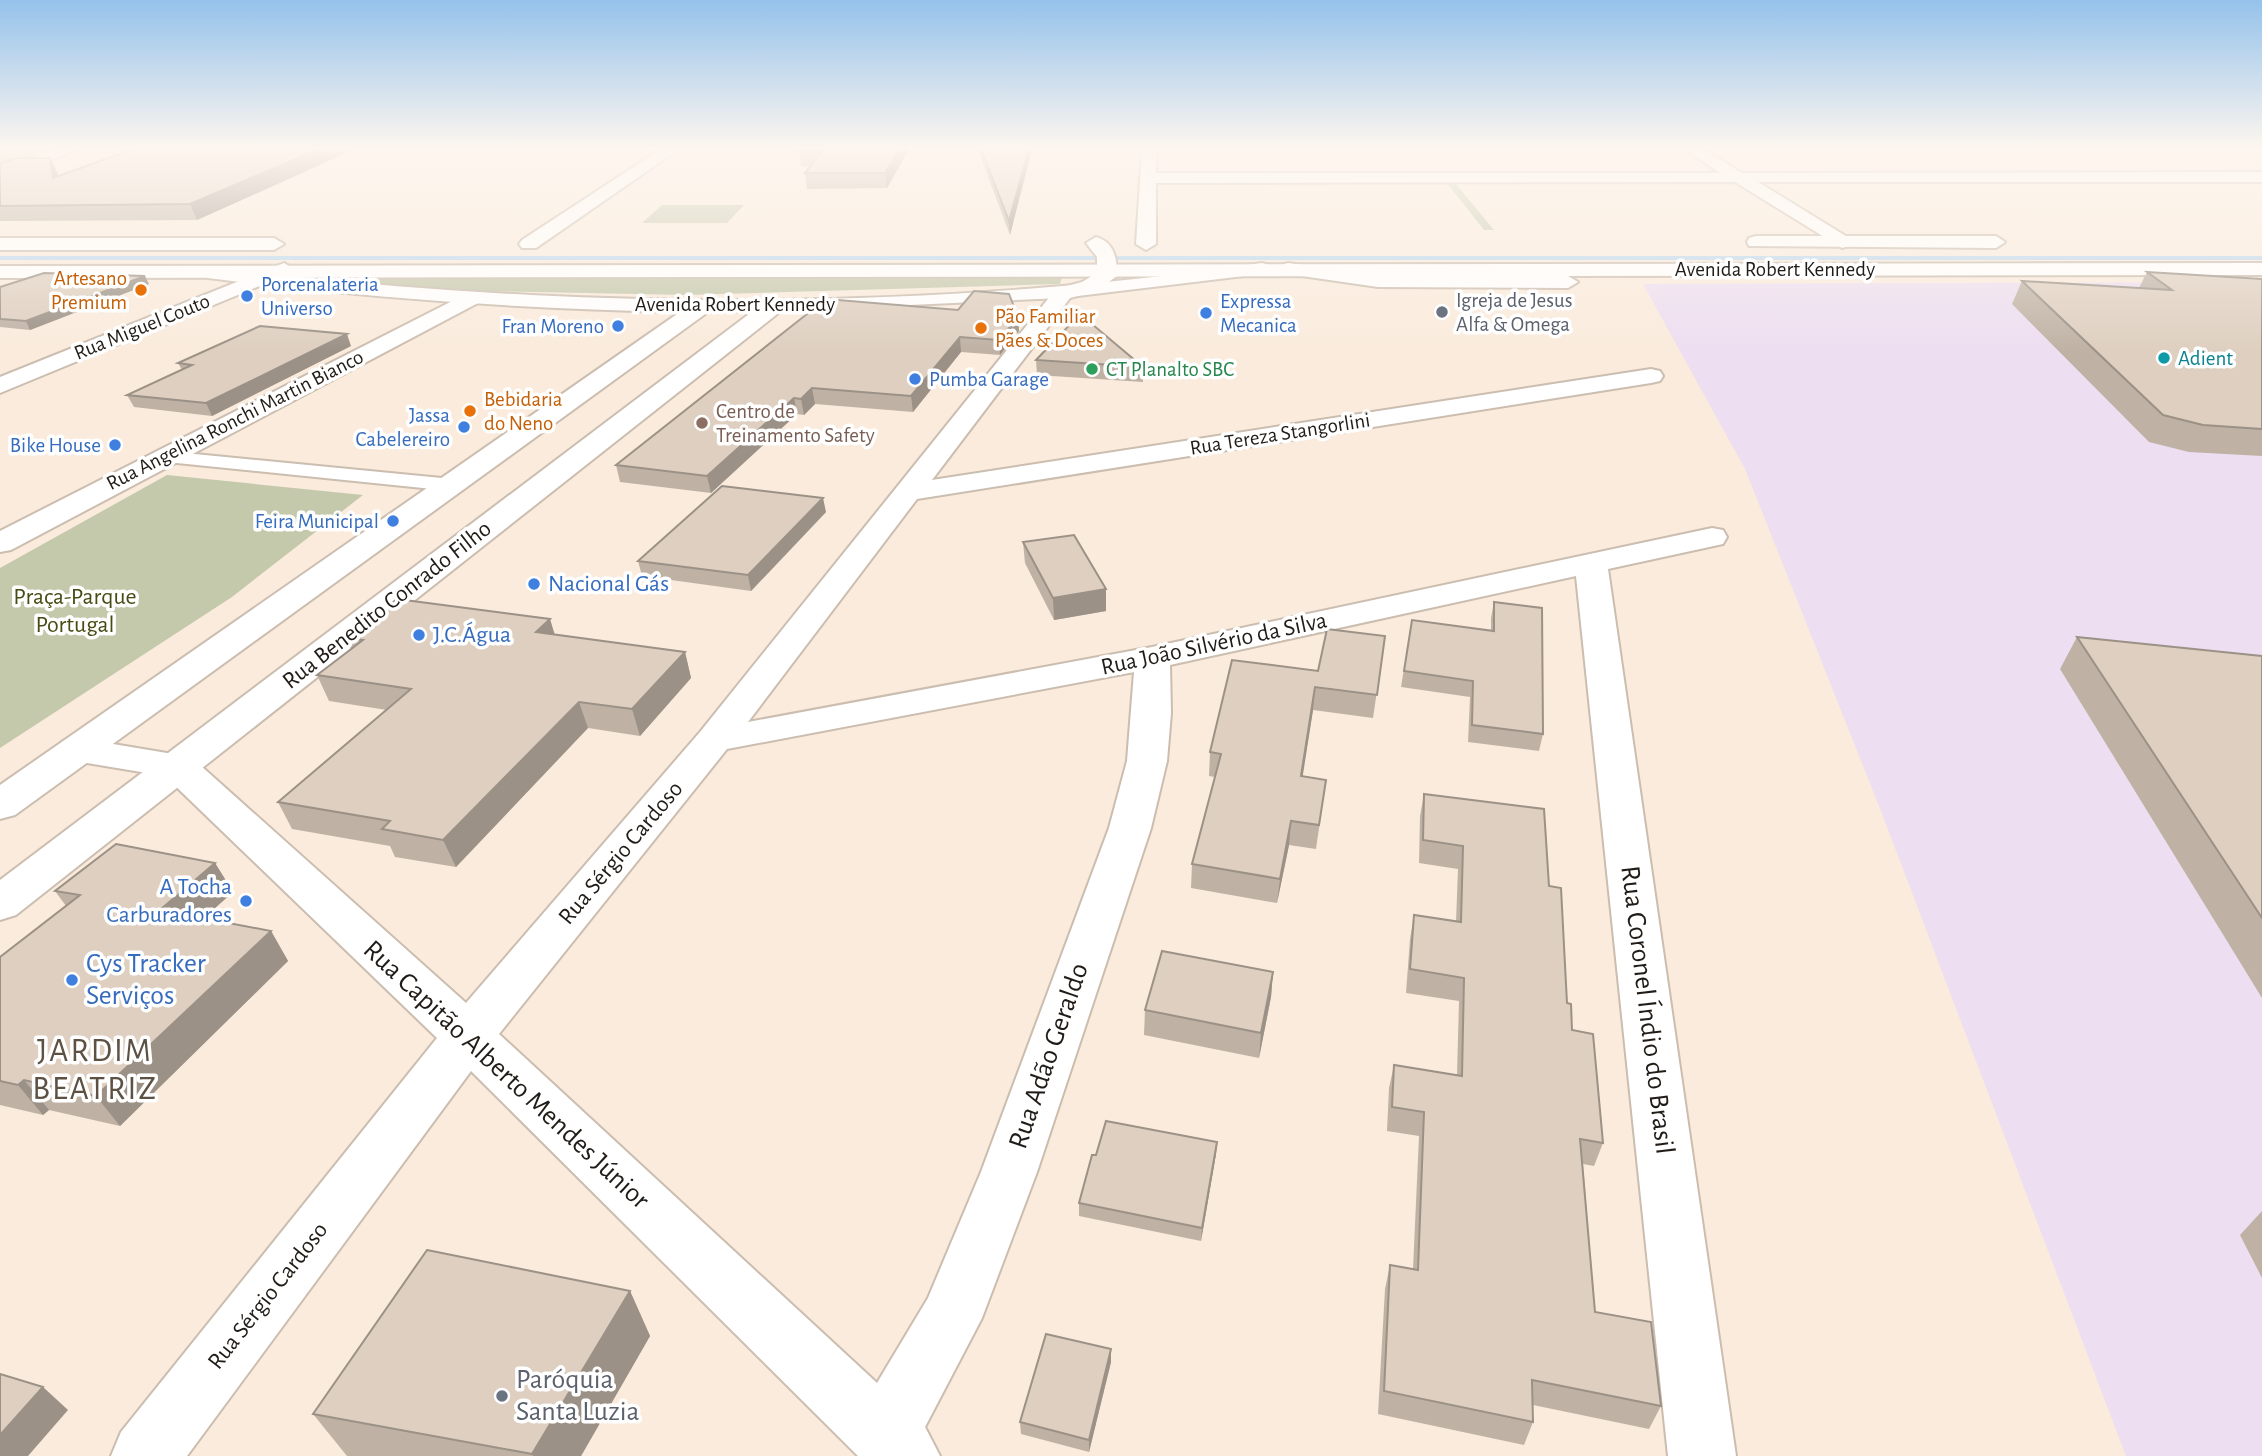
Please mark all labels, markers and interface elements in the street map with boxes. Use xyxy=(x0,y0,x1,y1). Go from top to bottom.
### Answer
street label: Avenida Robert Kennedy xyxy=(1675,259,1875,280)
place label: Artesano Premium xyxy=(51,268,127,313)
place label: Porcenalateria Universo xyxy=(261,274,379,319)
marker: Artesano Premium xyxy=(133,282,149,298)
marker: Porcenalateria Universo xyxy=(239,288,255,304)
street label: Rua Miguel Couto xyxy=(71,290,213,364)
place label: Igreja de Jesus Alfa & Omega xyxy=(1456,290,1573,335)
place label: Expressa Mecanica xyxy=(1220,291,1297,336)
street label: Avenida Robert Kennedy xyxy=(635,294,835,315)
marker: Igreja de Jesus Alfa & Omega xyxy=(1434,304,1450,320)
marker: Expressa Mecanica xyxy=(1198,305,1214,321)
place label: Pão Familiar Pães & Doces xyxy=(995,306,1103,351)
place label: Fran Moreno xyxy=(501,316,604,337)
marker: Fran Moreno xyxy=(610,318,626,334)
marker: Pão Familiar Pães & Doces xyxy=(973,320,989,336)
street label: Rua Angelina Ronchi Martin Bianco xyxy=(103,346,367,494)
place label: Adient xyxy=(2178,348,2233,369)
marker: Adient xyxy=(2156,350,2172,366)
place label: CT Planalto SBC xyxy=(1106,359,1234,380)
marker: CT Planalto SBC xyxy=(1084,361,1100,377)
place label: Pumba Garage xyxy=(929,369,1049,390)
marker: Pumba Garage xyxy=(907,371,923,387)
place label: Bebidaria do Neno xyxy=(484,389,563,434)
place label: Centro de Treinamento Safety xyxy=(716,401,875,446)
marker: Bebidaria do Neno xyxy=(462,403,478,419)
place label: Jassa Cabelereiro xyxy=(355,405,450,450)
street label: Rua Tereza Stangorlini xyxy=(1188,409,1372,459)
marker: Centro de Treinamento Safety xyxy=(694,415,710,431)
marker: Jassa Cabelereiro xyxy=(456,419,472,435)
place label: Bike House xyxy=(10,435,101,456)
marker: Bike House xyxy=(107,437,123,453)
place label: Feira Municipal xyxy=(255,511,379,532)
marker: Feira Municipal xyxy=(385,513,401,529)
street label: Rua Benedito Conrado Filho xyxy=(278,516,496,694)
place label: Nacional Gás xyxy=(548,572,669,596)
marker: Nacional Gás xyxy=(526,576,542,592)
park label: Praça-Parque Portugal xyxy=(13,585,137,637)
street label: Rua João Silvério da Silva xyxy=(1099,608,1329,680)
place label: J.C.Água xyxy=(433,621,511,647)
marker: J.C.Água xyxy=(411,627,427,643)
street label: Rua Sérgio Cardoso xyxy=(554,777,688,929)
street label: Rua Coronel Índio do Brasil xyxy=(1615,864,1682,1156)
place label: A Tocha Carburadores xyxy=(106,875,232,927)
marker: A Tocha Carburadores xyxy=(238,893,254,909)
street label: Rua Capitão Alberto Mendes Júnior xyxy=(358,935,654,1215)
place label: Cys Tracker Serviços xyxy=(86,950,206,1010)
street label: Rua Adão Geraldo xyxy=(1004,960,1094,1152)
marker: Cys Tracker Serviços xyxy=(64,972,80,988)
district label: JARDIM BEATRIZ xyxy=(32,1035,158,1106)
street label: Rua Sérgio Cardoso xyxy=(203,1218,333,1374)
place label: Paróquia Santa Luzia xyxy=(516,1366,639,1426)
marker: Paróquia Santa Luzia xyxy=(494,1388,510,1404)

